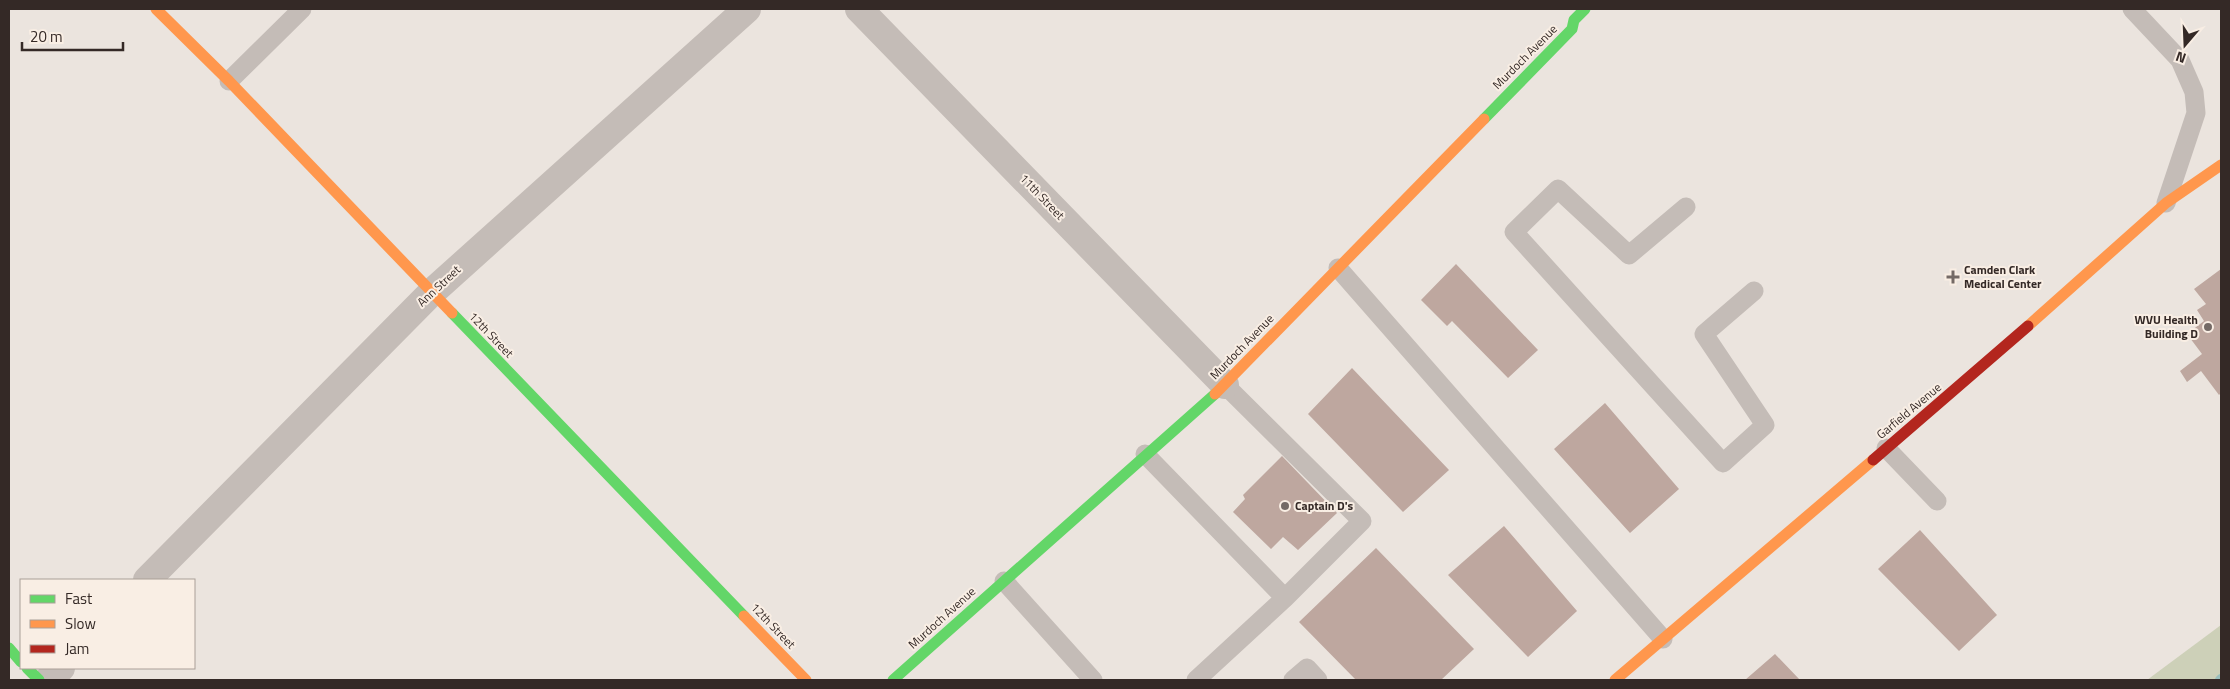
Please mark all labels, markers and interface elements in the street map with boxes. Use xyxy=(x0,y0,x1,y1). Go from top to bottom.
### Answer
scale bar xyxy=(22,20,124,52)
street label: Murdoch Avenue xyxy=(1488,20,1561,93)
north arrow xyxy=(2160,20,2210,70)
text: 20 m xyxy=(30,25,63,48)
text: N xyxy=(2173,46,2189,69)
street label: 11th Street xyxy=(1015,169,1070,225)
street label: Ann Street xyxy=(413,260,465,311)
place label: Camden Clark Medical Center xyxy=(1964,260,2042,293)
marker: Camden Clark Medical Center xyxy=(1946,270,1960,284)
street label: 12th Street xyxy=(464,307,519,363)
street label: Murdoch Avenue xyxy=(1205,309,1278,384)
place label: WVU Health Building D xyxy=(2135,310,2198,343)
marker: WVU Health Building D xyxy=(2202,321,2214,333)
street label: Garfield Avenue xyxy=(1872,378,1945,443)
place label: Captain D's xyxy=(1295,496,1354,515)
marker: Captain D's xyxy=(1279,500,1291,512)
legend xyxy=(20,579,195,669)
street label: Murdoch Avenue xyxy=(904,582,980,653)
text: Fast xyxy=(65,587,93,610)
street label: 12th Street xyxy=(746,598,801,654)
text: Slow xyxy=(65,612,96,635)
text: Jam xyxy=(65,637,89,660)

